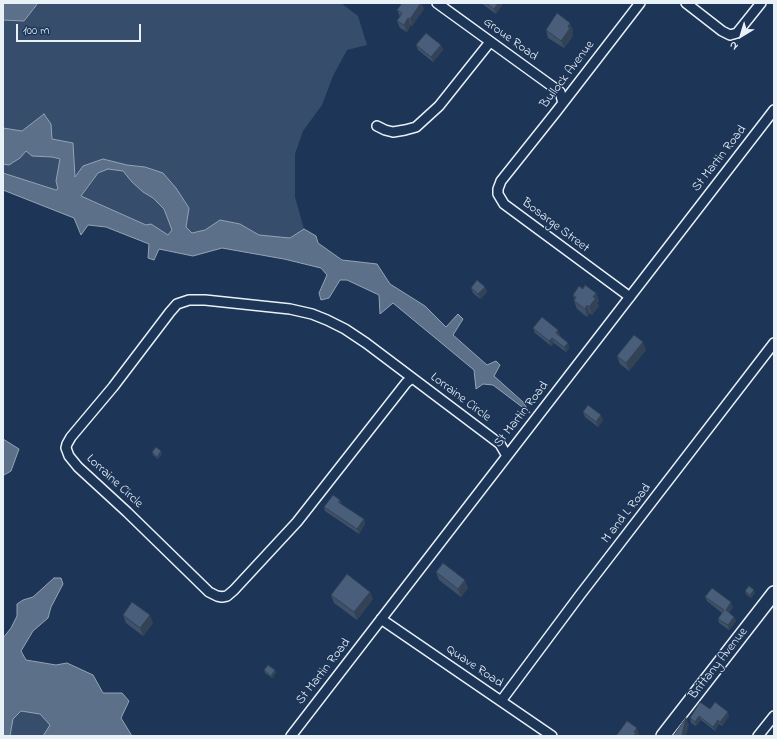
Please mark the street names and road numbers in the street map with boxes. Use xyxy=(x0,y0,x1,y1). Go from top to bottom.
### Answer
street label: Groue Road xyxy=(480,15,540,65)
street label: Bullock Avenue xyxy=(537,38,599,112)
street label: St Martin Road xyxy=(689,123,751,195)
street label: Bosarge Street xyxy=(518,195,592,257)
street label: Lorraine Circle xyxy=(427,370,493,426)
street label: St Martin Road xyxy=(491,379,553,451)
street label: Lorraine Circle xyxy=(82,452,146,512)
street label: M and L Road xyxy=(599,481,655,547)
street label: Brittany Avenue xyxy=(686,625,752,703)
street label: St Martin Road xyxy=(293,636,355,708)
street label: Quave Road xyxy=(442,642,506,692)

